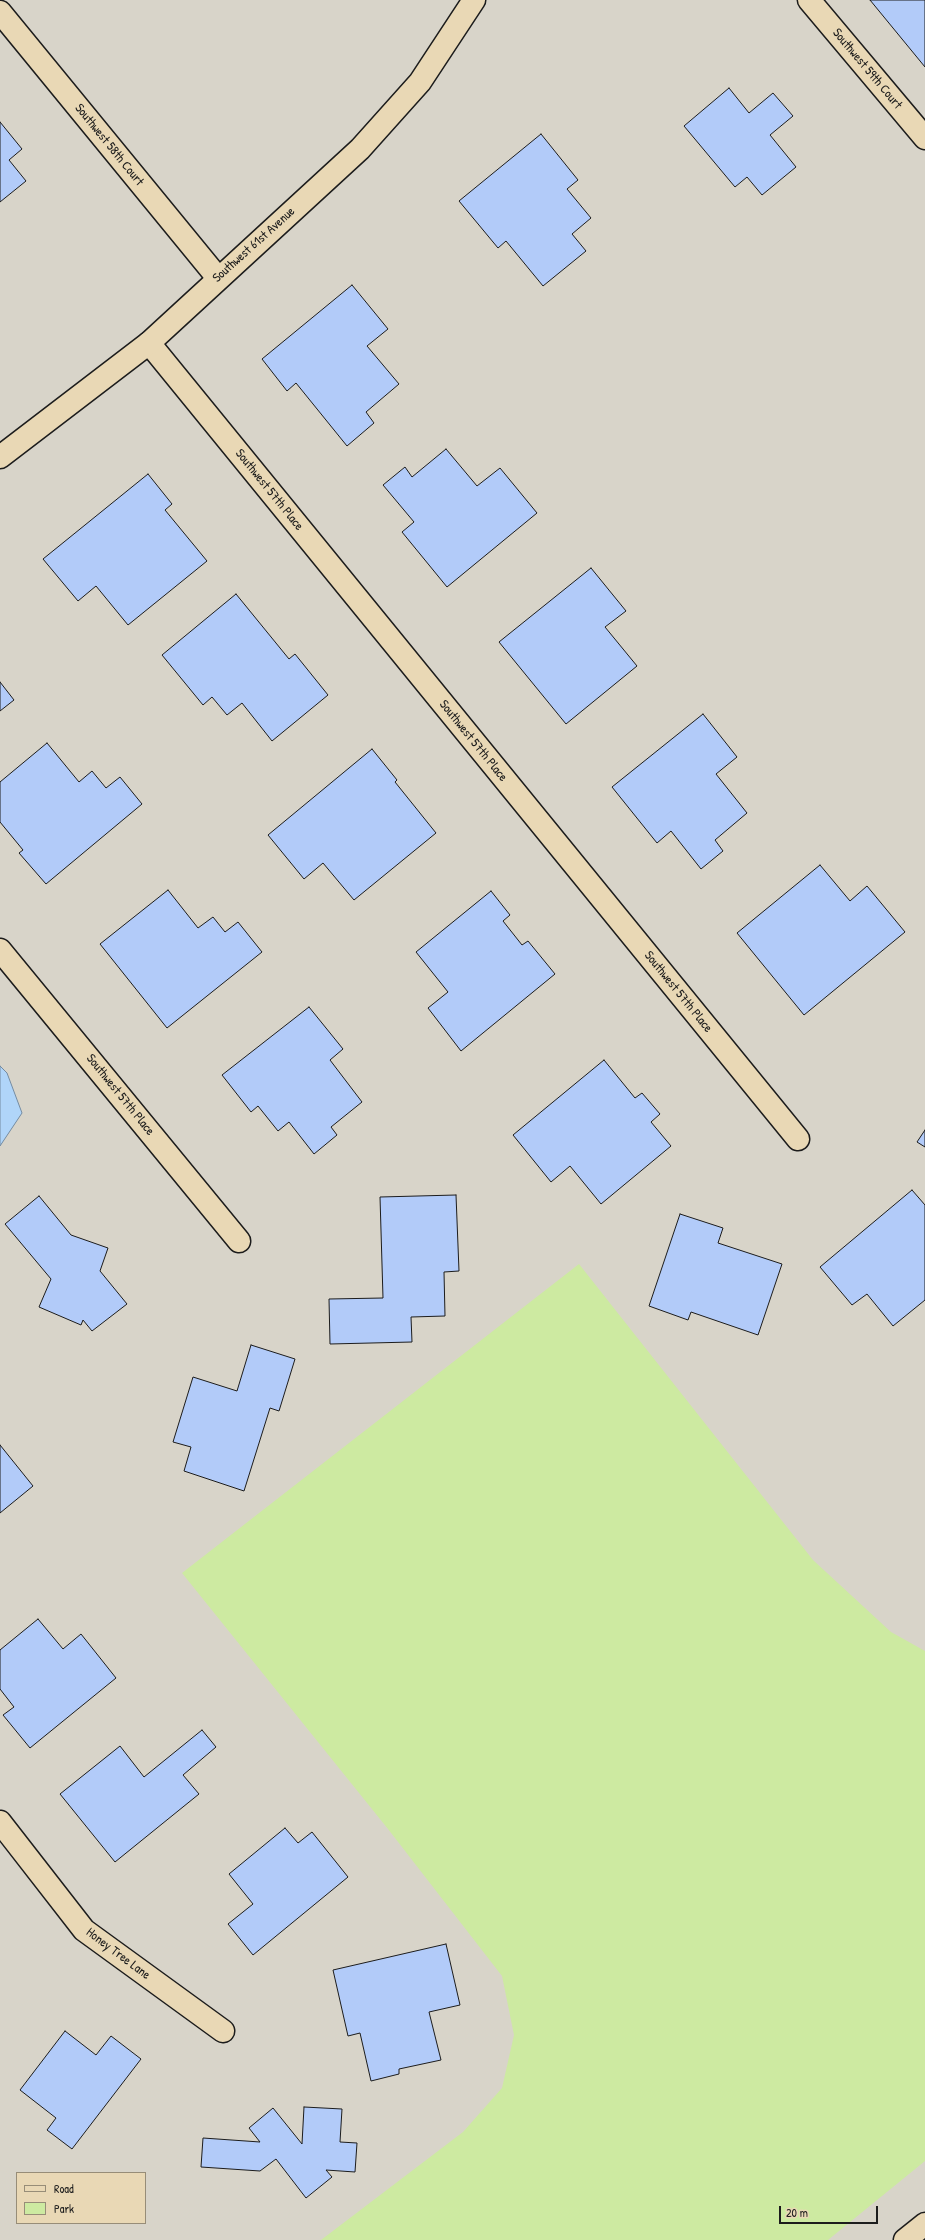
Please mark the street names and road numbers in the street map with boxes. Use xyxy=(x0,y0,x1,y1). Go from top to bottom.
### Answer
street label: Southwest 59th Court xyxy=(829,26,905,112)
street label: Southwest 58th Court xyxy=(71,101,147,189)
street label: Southwest 61st Avenue xyxy=(210,204,298,286)
street label: Southwest 57th Place xyxy=(232,446,306,534)
street label: Southwest 57th Place xyxy=(436,697,510,785)
street label: Southwest 57th Place xyxy=(641,948,715,1036)
street label: Southwest 57th Place xyxy=(83,1051,157,1139)
street label: Honey Tree Lane xyxy=(83,1925,153,1983)

